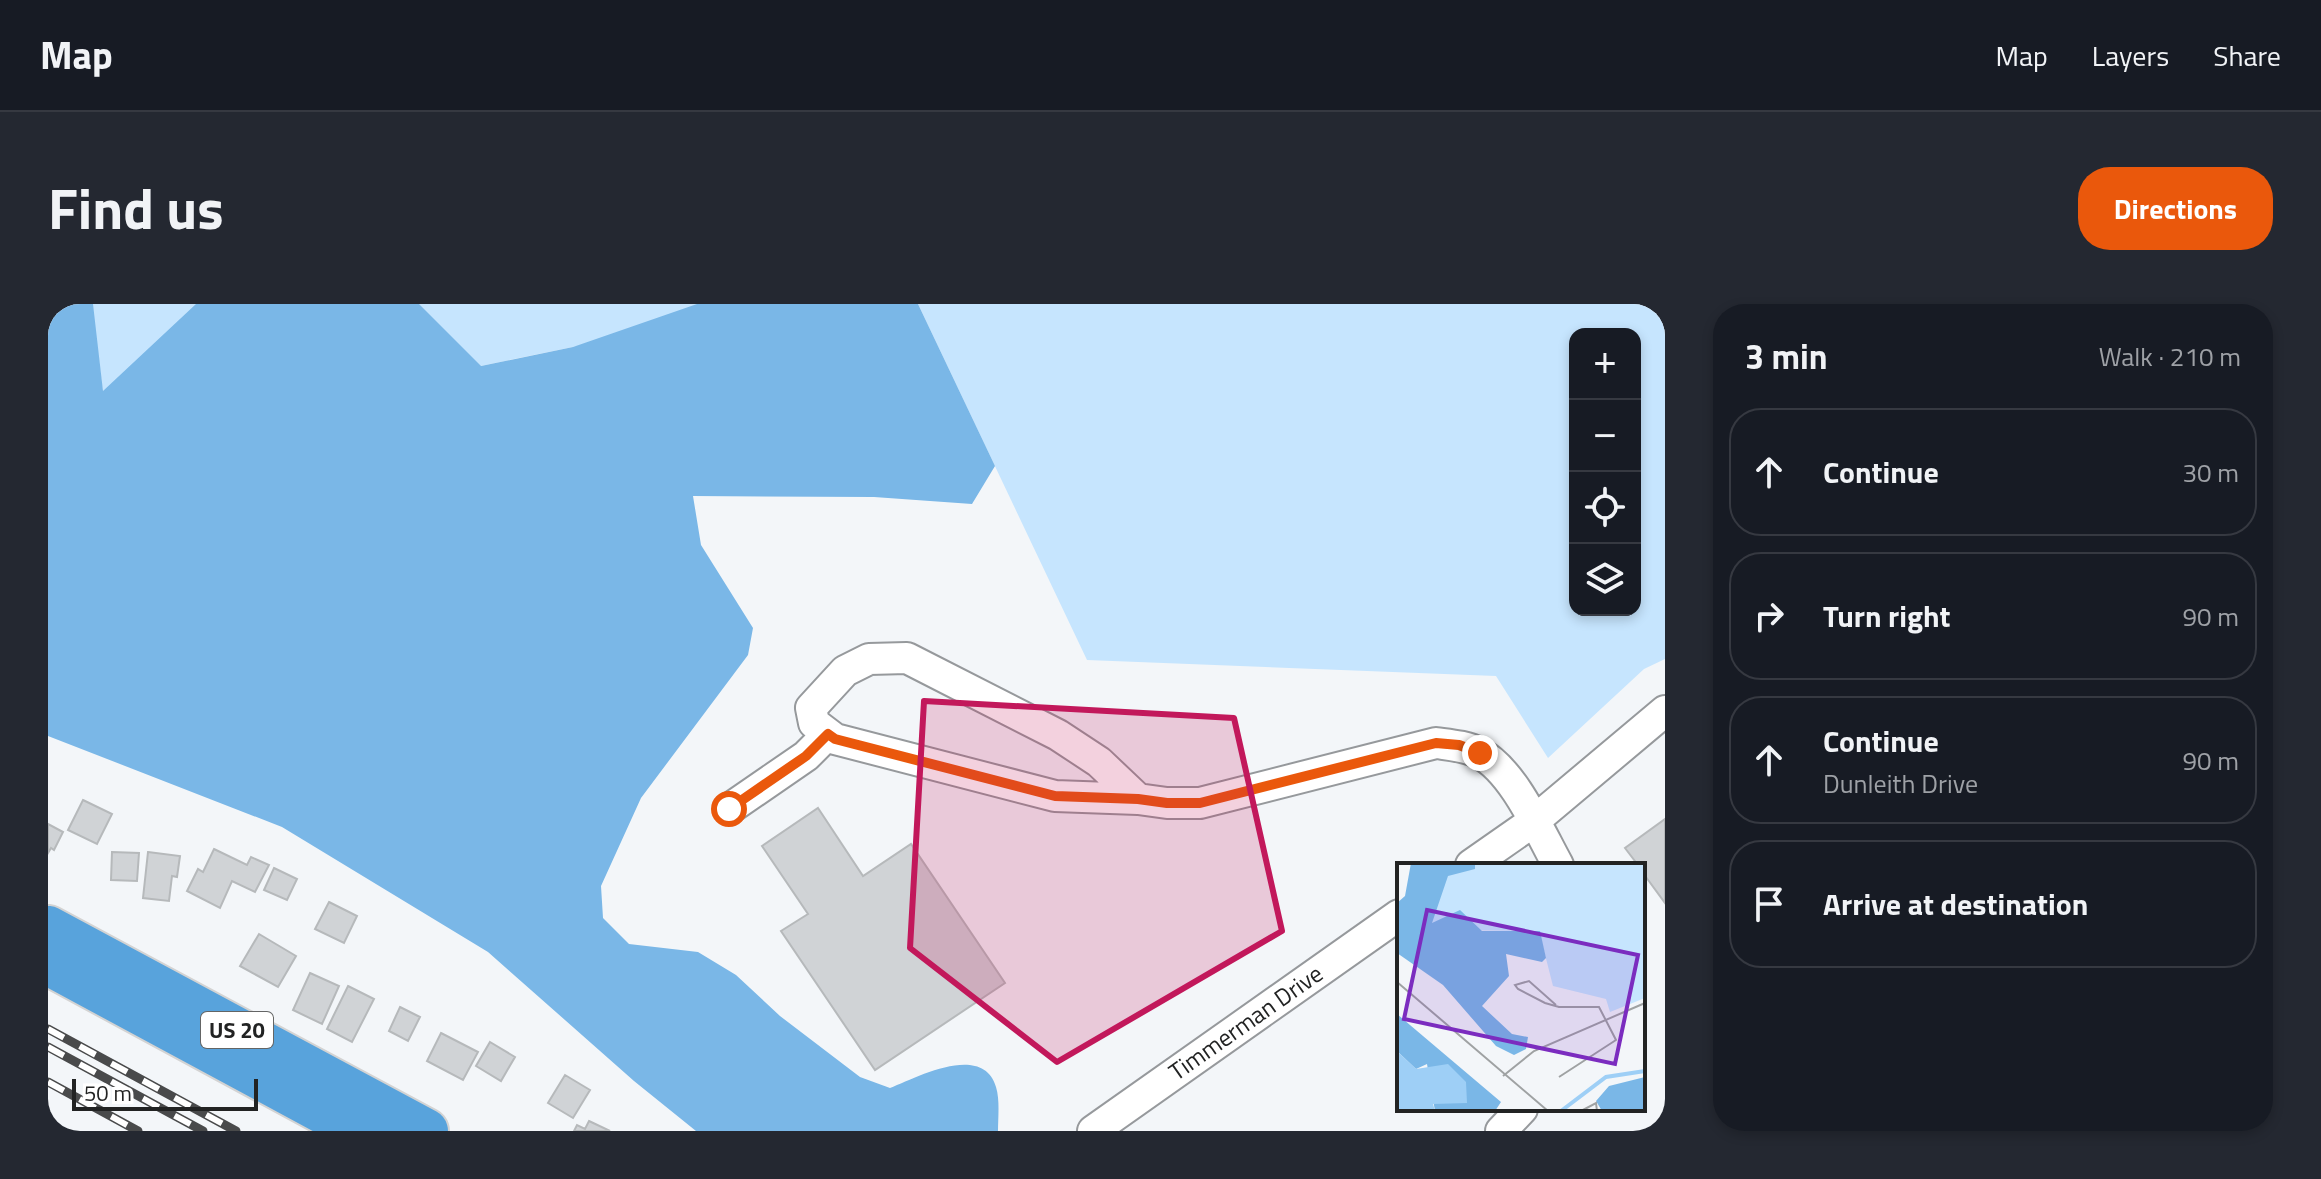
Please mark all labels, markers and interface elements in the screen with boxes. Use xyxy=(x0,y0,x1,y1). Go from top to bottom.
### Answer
text: Map xyxy=(40,26,113,84)
text: Map xyxy=(1995,34,2048,77)
text: Layers xyxy=(2092,34,2169,77)
text: Share xyxy=(2213,34,2281,77)
text: Find us xyxy=(48,166,224,251)
button: Directions xyxy=(2078,167,2273,250)
map controls xyxy=(1569,328,1641,616)
button: + xyxy=(1569,328,1641,400)
text: 3 min xyxy=(1745,330,1828,382)
text: Walk · 210 m xyxy=(2099,337,2241,376)
button: − xyxy=(1569,400,1641,472)
text: Continue xyxy=(1823,449,1939,495)
icon: ahead xyxy=(1747,450,1791,494)
text: 30 m xyxy=(2182,453,2239,492)
button: locate xyxy=(1569,472,1641,544)
button: layers xyxy=(1569,544,1641,616)
text: Turn right xyxy=(1823,593,1951,639)
icon: right xyxy=(1747,594,1791,638)
text: 90 m xyxy=(2182,597,2239,636)
text: Continue xyxy=(1823,718,1939,764)
route end xyxy=(1462,735,1498,771)
icon: ahead xyxy=(1747,738,1791,782)
text: 90 m xyxy=(2182,741,2239,780)
text: Dunleith Drive xyxy=(1823,764,1978,803)
route start xyxy=(711,791,747,827)
inset map xyxy=(1397,863,1645,1111)
text: Arrive at destination xyxy=(1823,881,2088,927)
icon: arrive xyxy=(1747,882,1791,926)
street label: Timmerman Drive xyxy=(1161,955,1330,1089)
road number: US 20 xyxy=(201,1012,273,1048)
scale bar xyxy=(72,1075,258,1111)
text: 50 m xyxy=(84,1076,132,1110)

